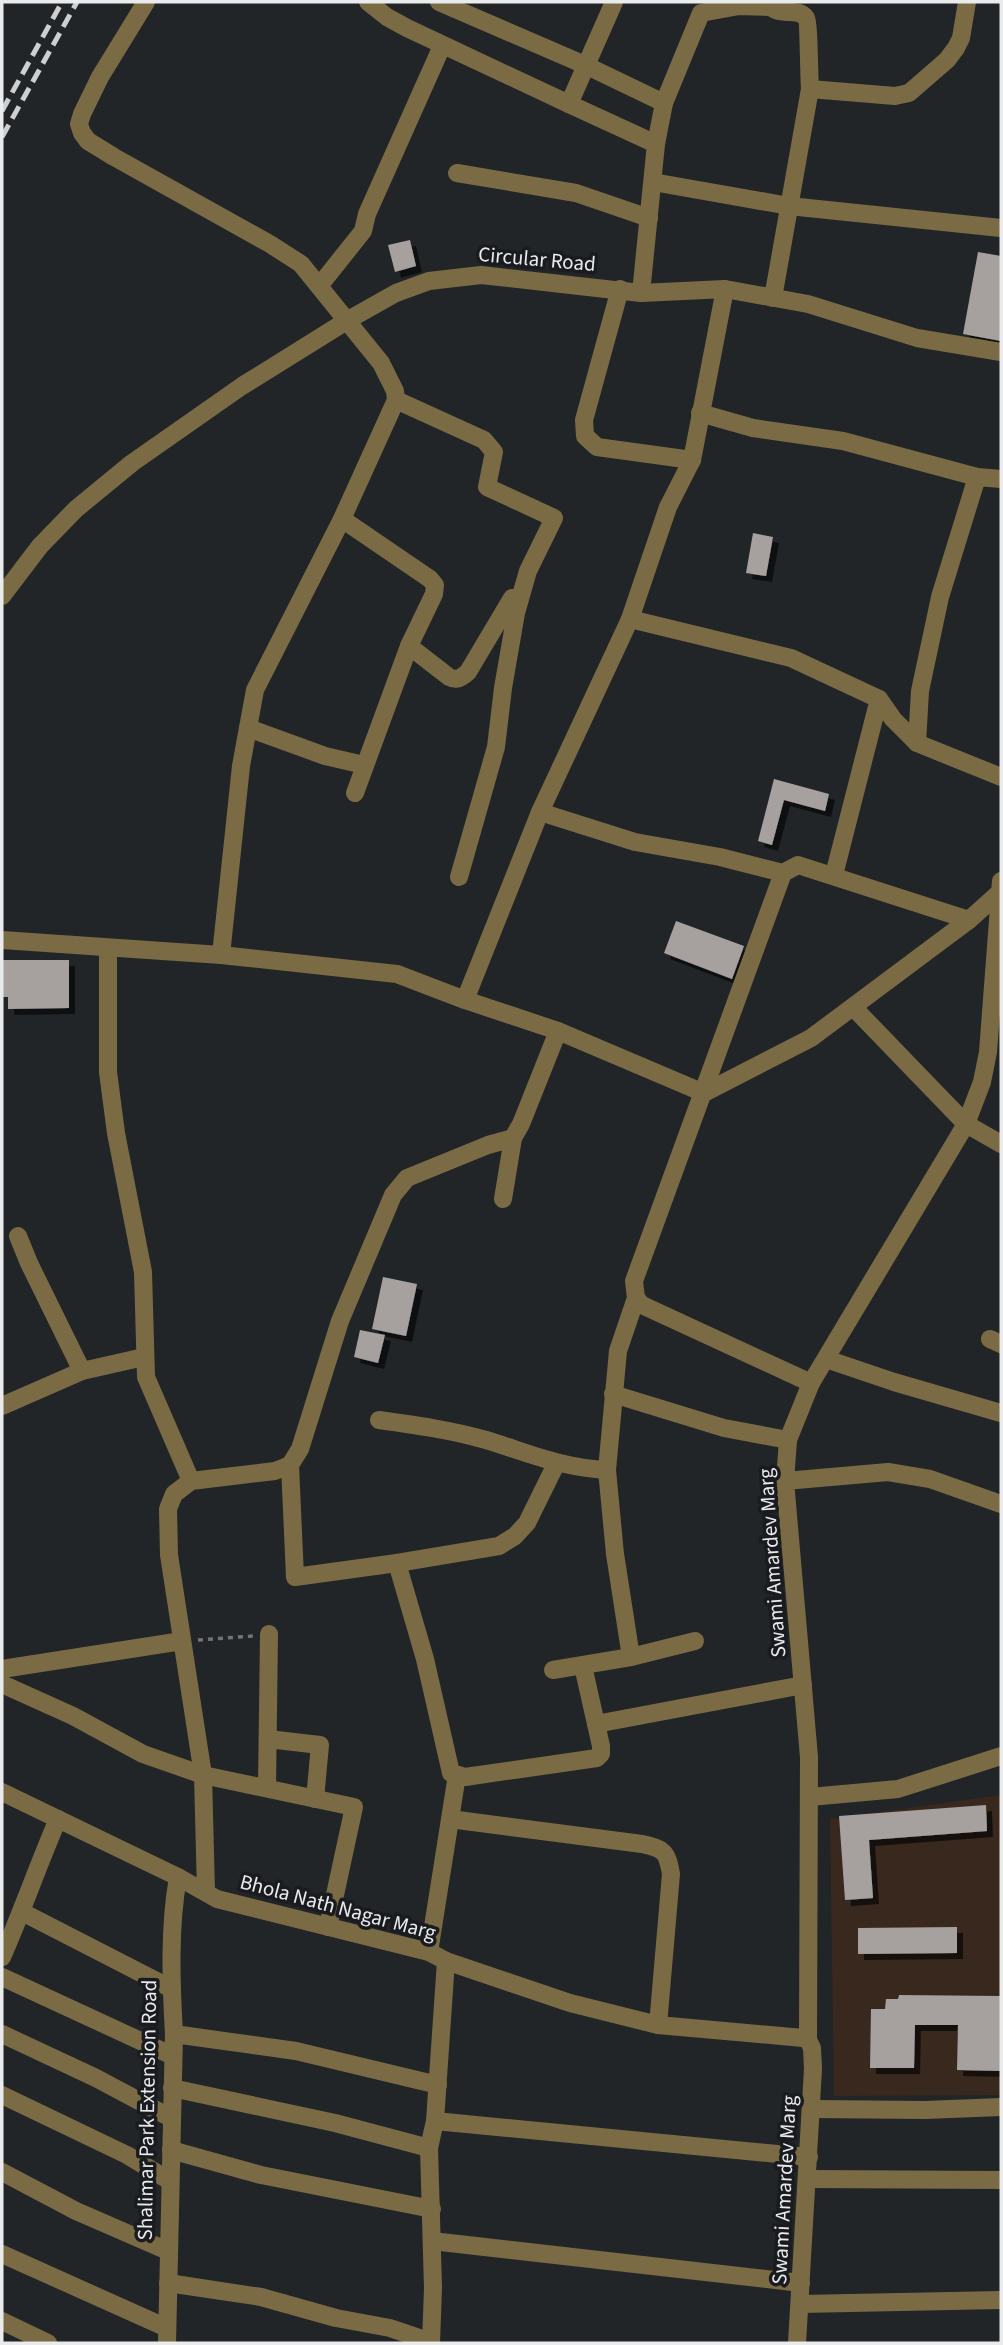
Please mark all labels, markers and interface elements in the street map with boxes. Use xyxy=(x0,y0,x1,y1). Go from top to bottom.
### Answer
street label: Circular Road xyxy=(477,239,597,279)
street label: Swami Amardev Marg xyxy=(750,1467,794,1659)
street label: Bhola Nath Nagar Marg xyxy=(237,1866,440,1948)
street label: Shalimar Park Extension Road xyxy=(130,1979,164,2241)
street label: Swami Amardev Marg xyxy=(764,2094,804,2285)

